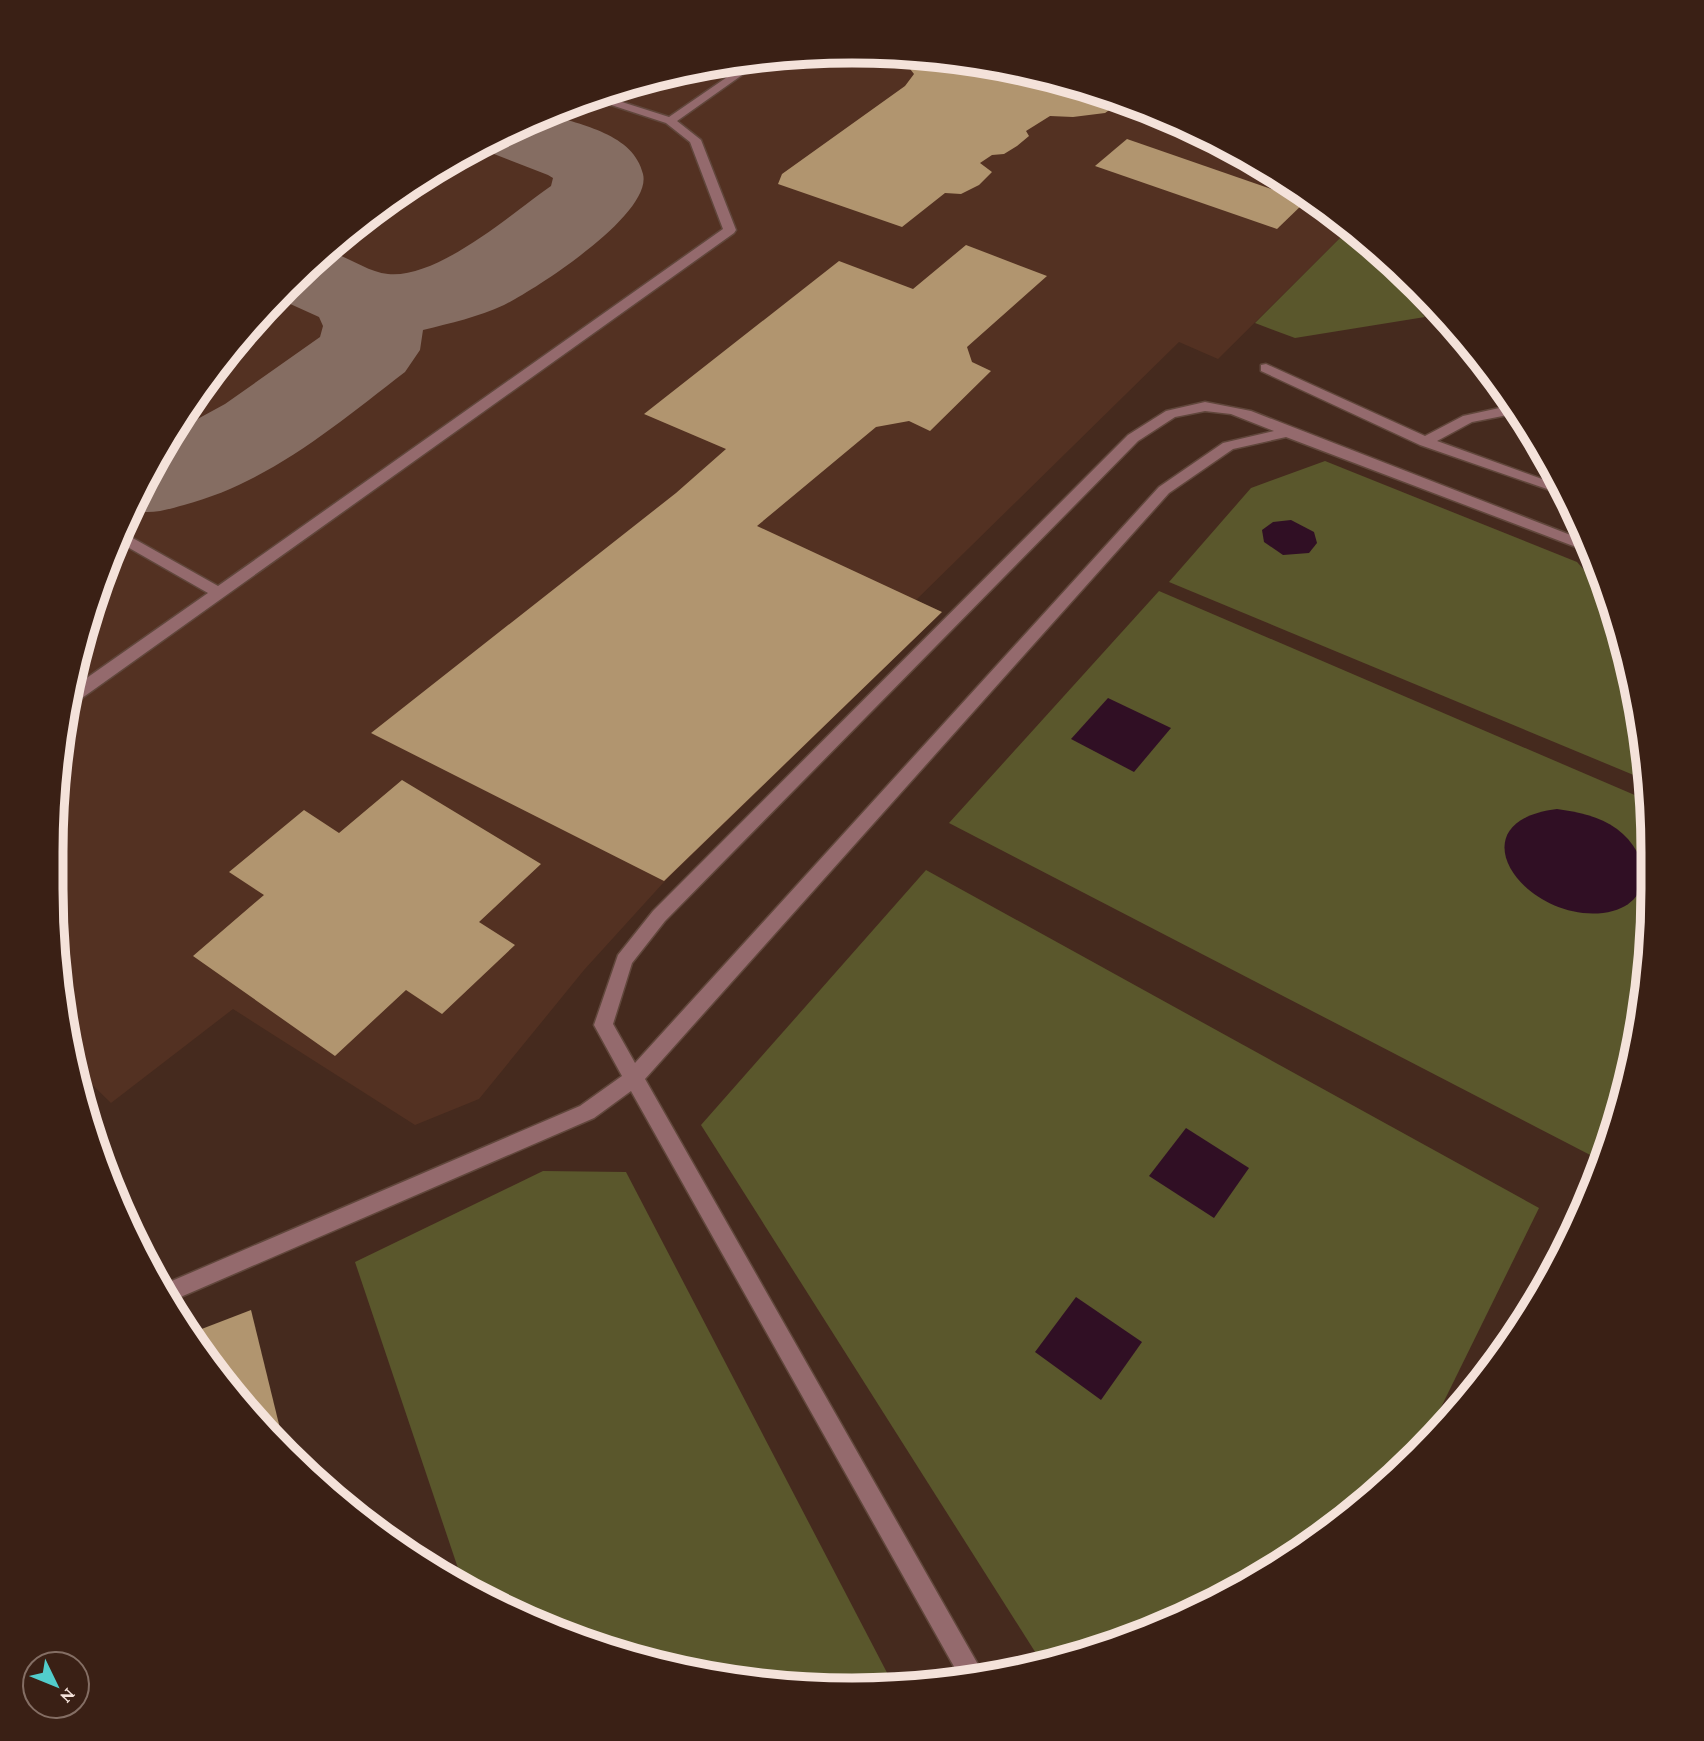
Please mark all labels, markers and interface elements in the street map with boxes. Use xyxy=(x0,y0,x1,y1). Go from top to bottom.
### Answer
north arrow xyxy=(21,1650,91,1720)
text: N xyxy=(56,1684,80,1708)

